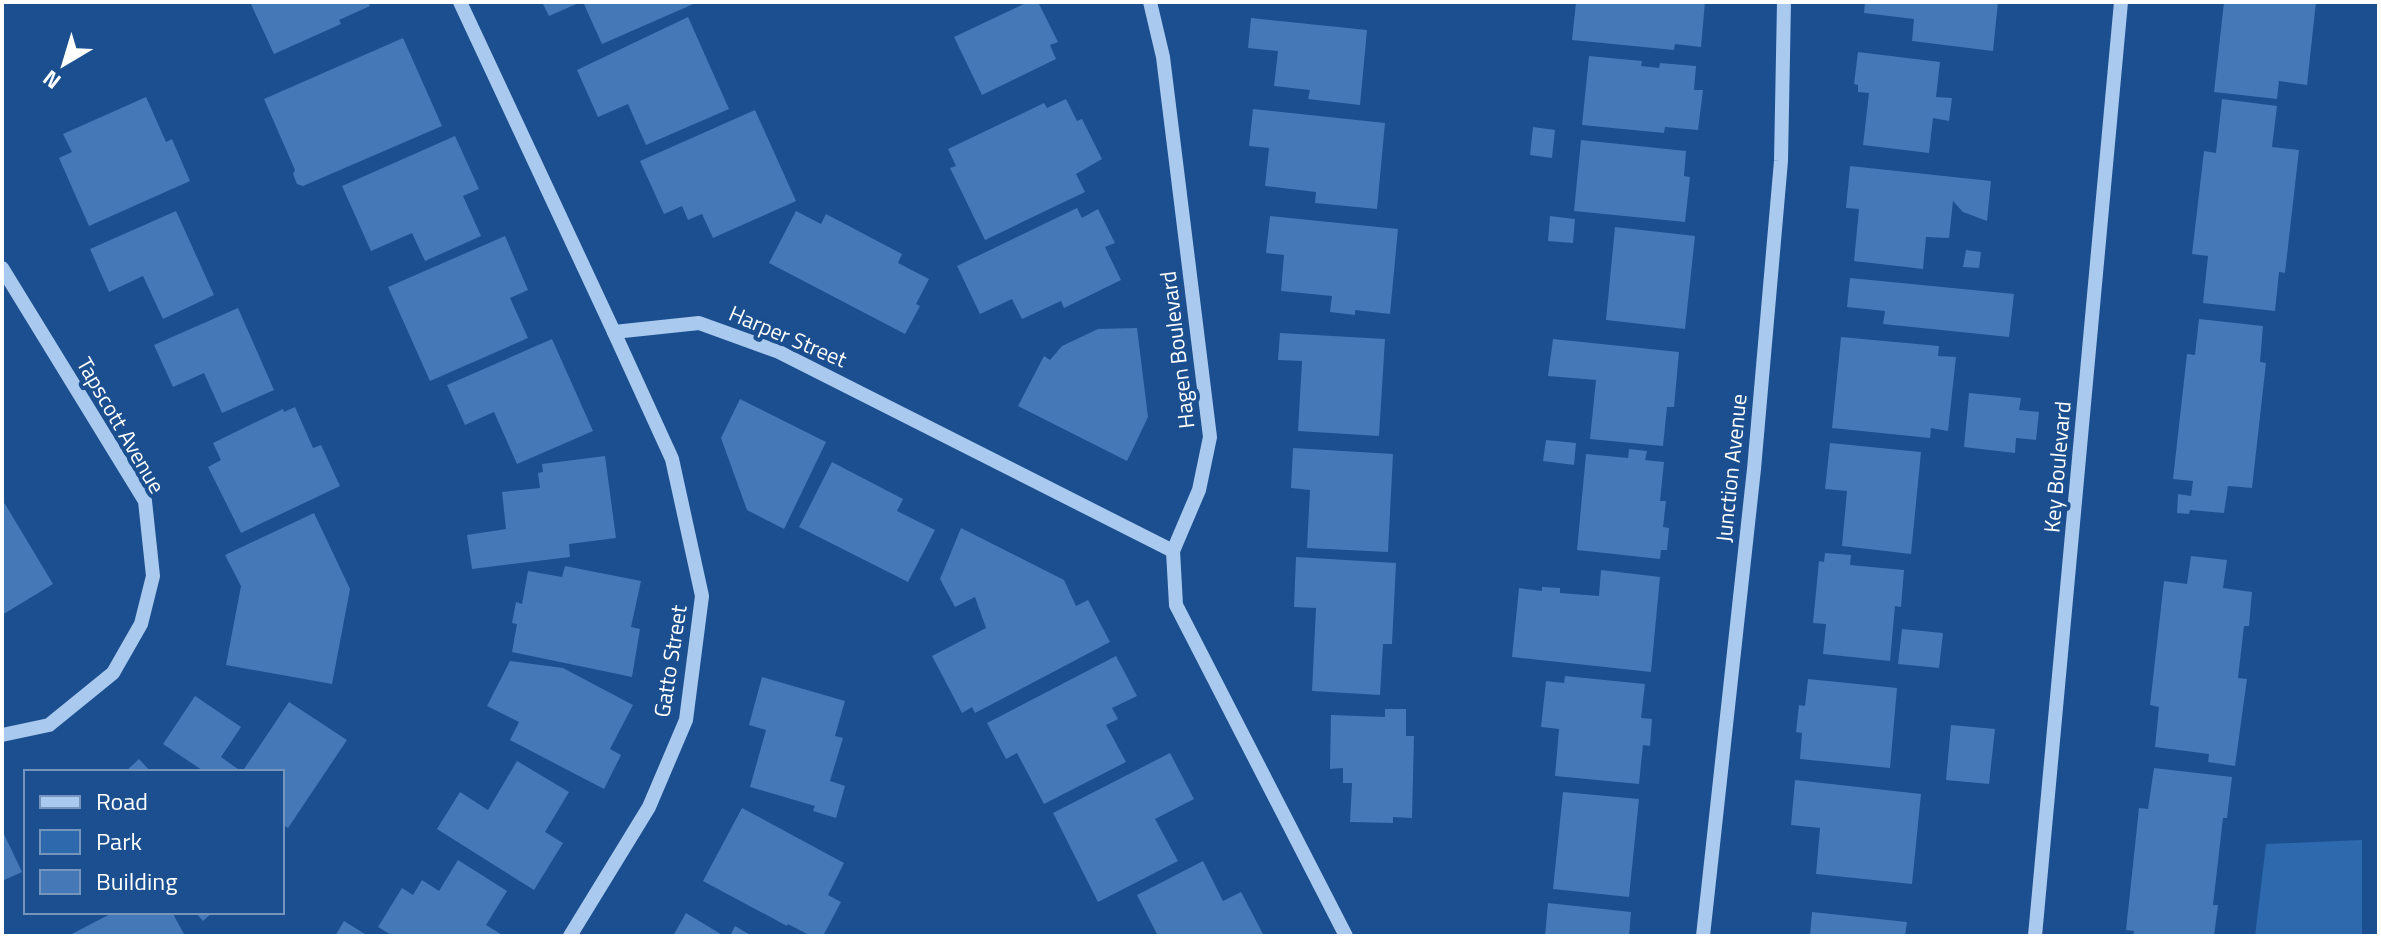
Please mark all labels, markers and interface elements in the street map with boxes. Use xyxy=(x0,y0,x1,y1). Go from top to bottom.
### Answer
north arrow xyxy=(24,24,104,104)
text: N xyxy=(35,62,68,98)
street label: Hagen Boulevard xyxy=(1150,269,1204,431)
street label: Harper Street xyxy=(724,296,853,376)
street label: Tapscott Avenue xyxy=(68,350,174,500)
street label: Junction Avenue xyxy=(1706,392,1756,544)
street label: Key Boulevard xyxy=(2034,400,2080,534)
street label: Gatto Street xyxy=(644,602,696,720)
legend xyxy=(24,770,284,914)
text: Road xyxy=(96,783,148,819)
text: Park xyxy=(96,823,142,859)
text: Building xyxy=(96,863,178,899)

